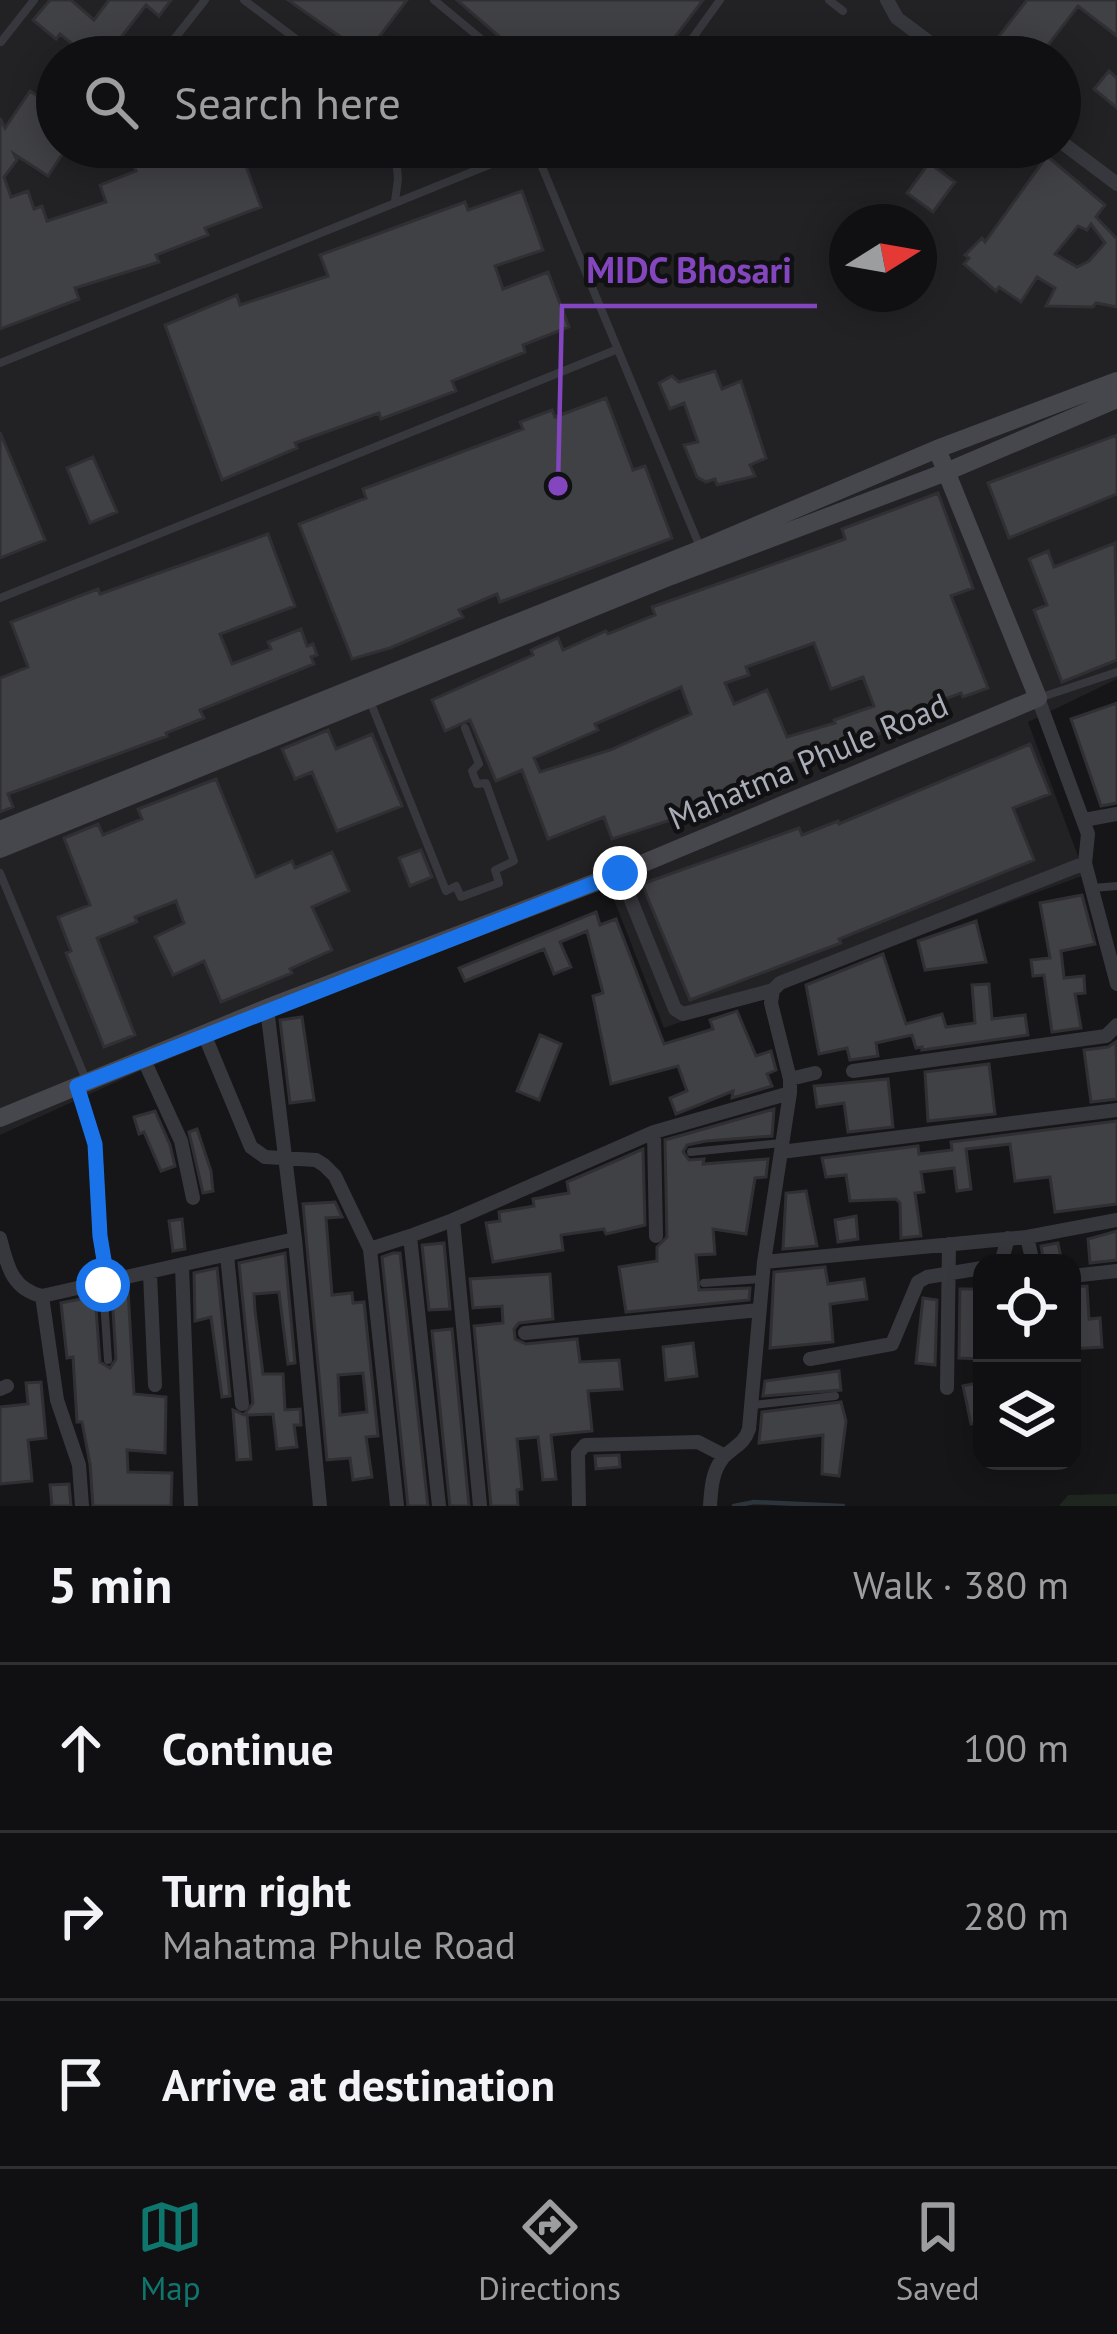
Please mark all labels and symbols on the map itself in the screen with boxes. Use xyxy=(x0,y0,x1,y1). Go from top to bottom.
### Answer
north arrow xyxy=(829,204,937,312)
callout: MIDC Bhosari xyxy=(562,234,817,306)
text: MIDC Bhosari xyxy=(586,246,792,293)
street label: Mahatma Phule Road xyxy=(662,682,954,839)
route end xyxy=(593,846,647,900)
route start xyxy=(76,1258,130,1312)

